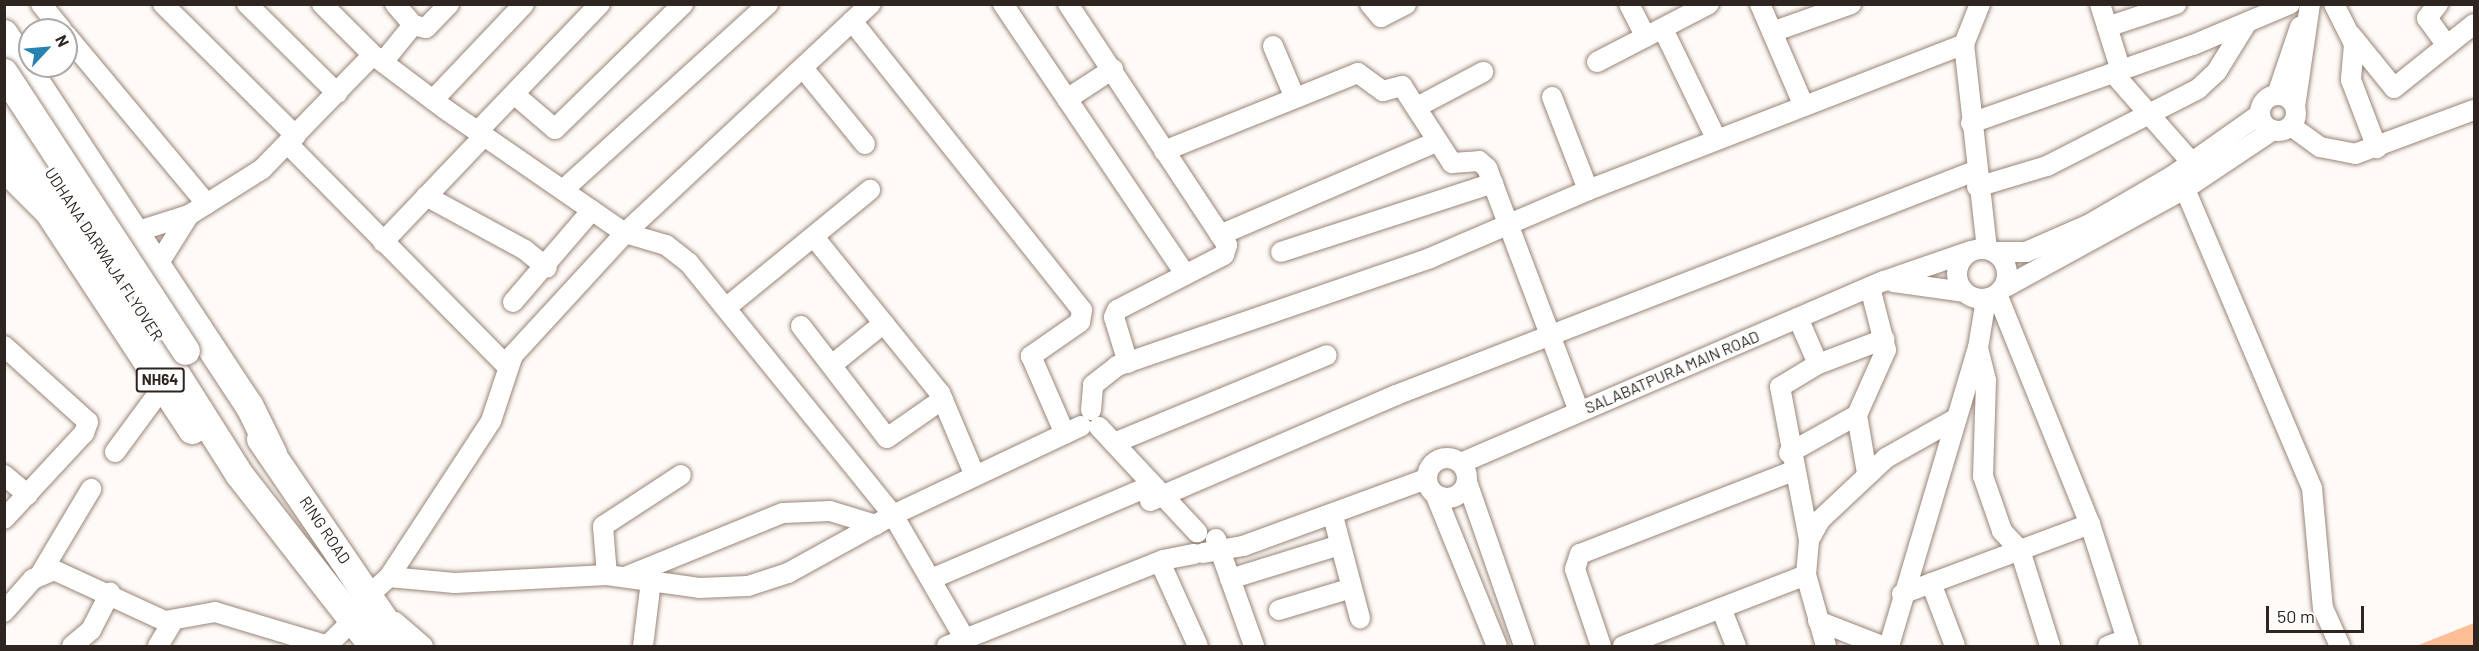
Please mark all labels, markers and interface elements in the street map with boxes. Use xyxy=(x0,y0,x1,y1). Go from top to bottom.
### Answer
north arrow xyxy=(18,18,78,78)
text: N xyxy=(52,32,74,50)
street label: UDHANA DARWAJA FLYOVER xyxy=(41,164,167,344)
street label: SALABATPURA MAIN ROAD xyxy=(1582,326,1762,418)
road number: NH64 xyxy=(134,368,186,392)
street label: RING ROAD xyxy=(295,493,355,567)
scale bar xyxy=(2269,594,2366,632)
text: 50 m xyxy=(2277,605,2315,627)

